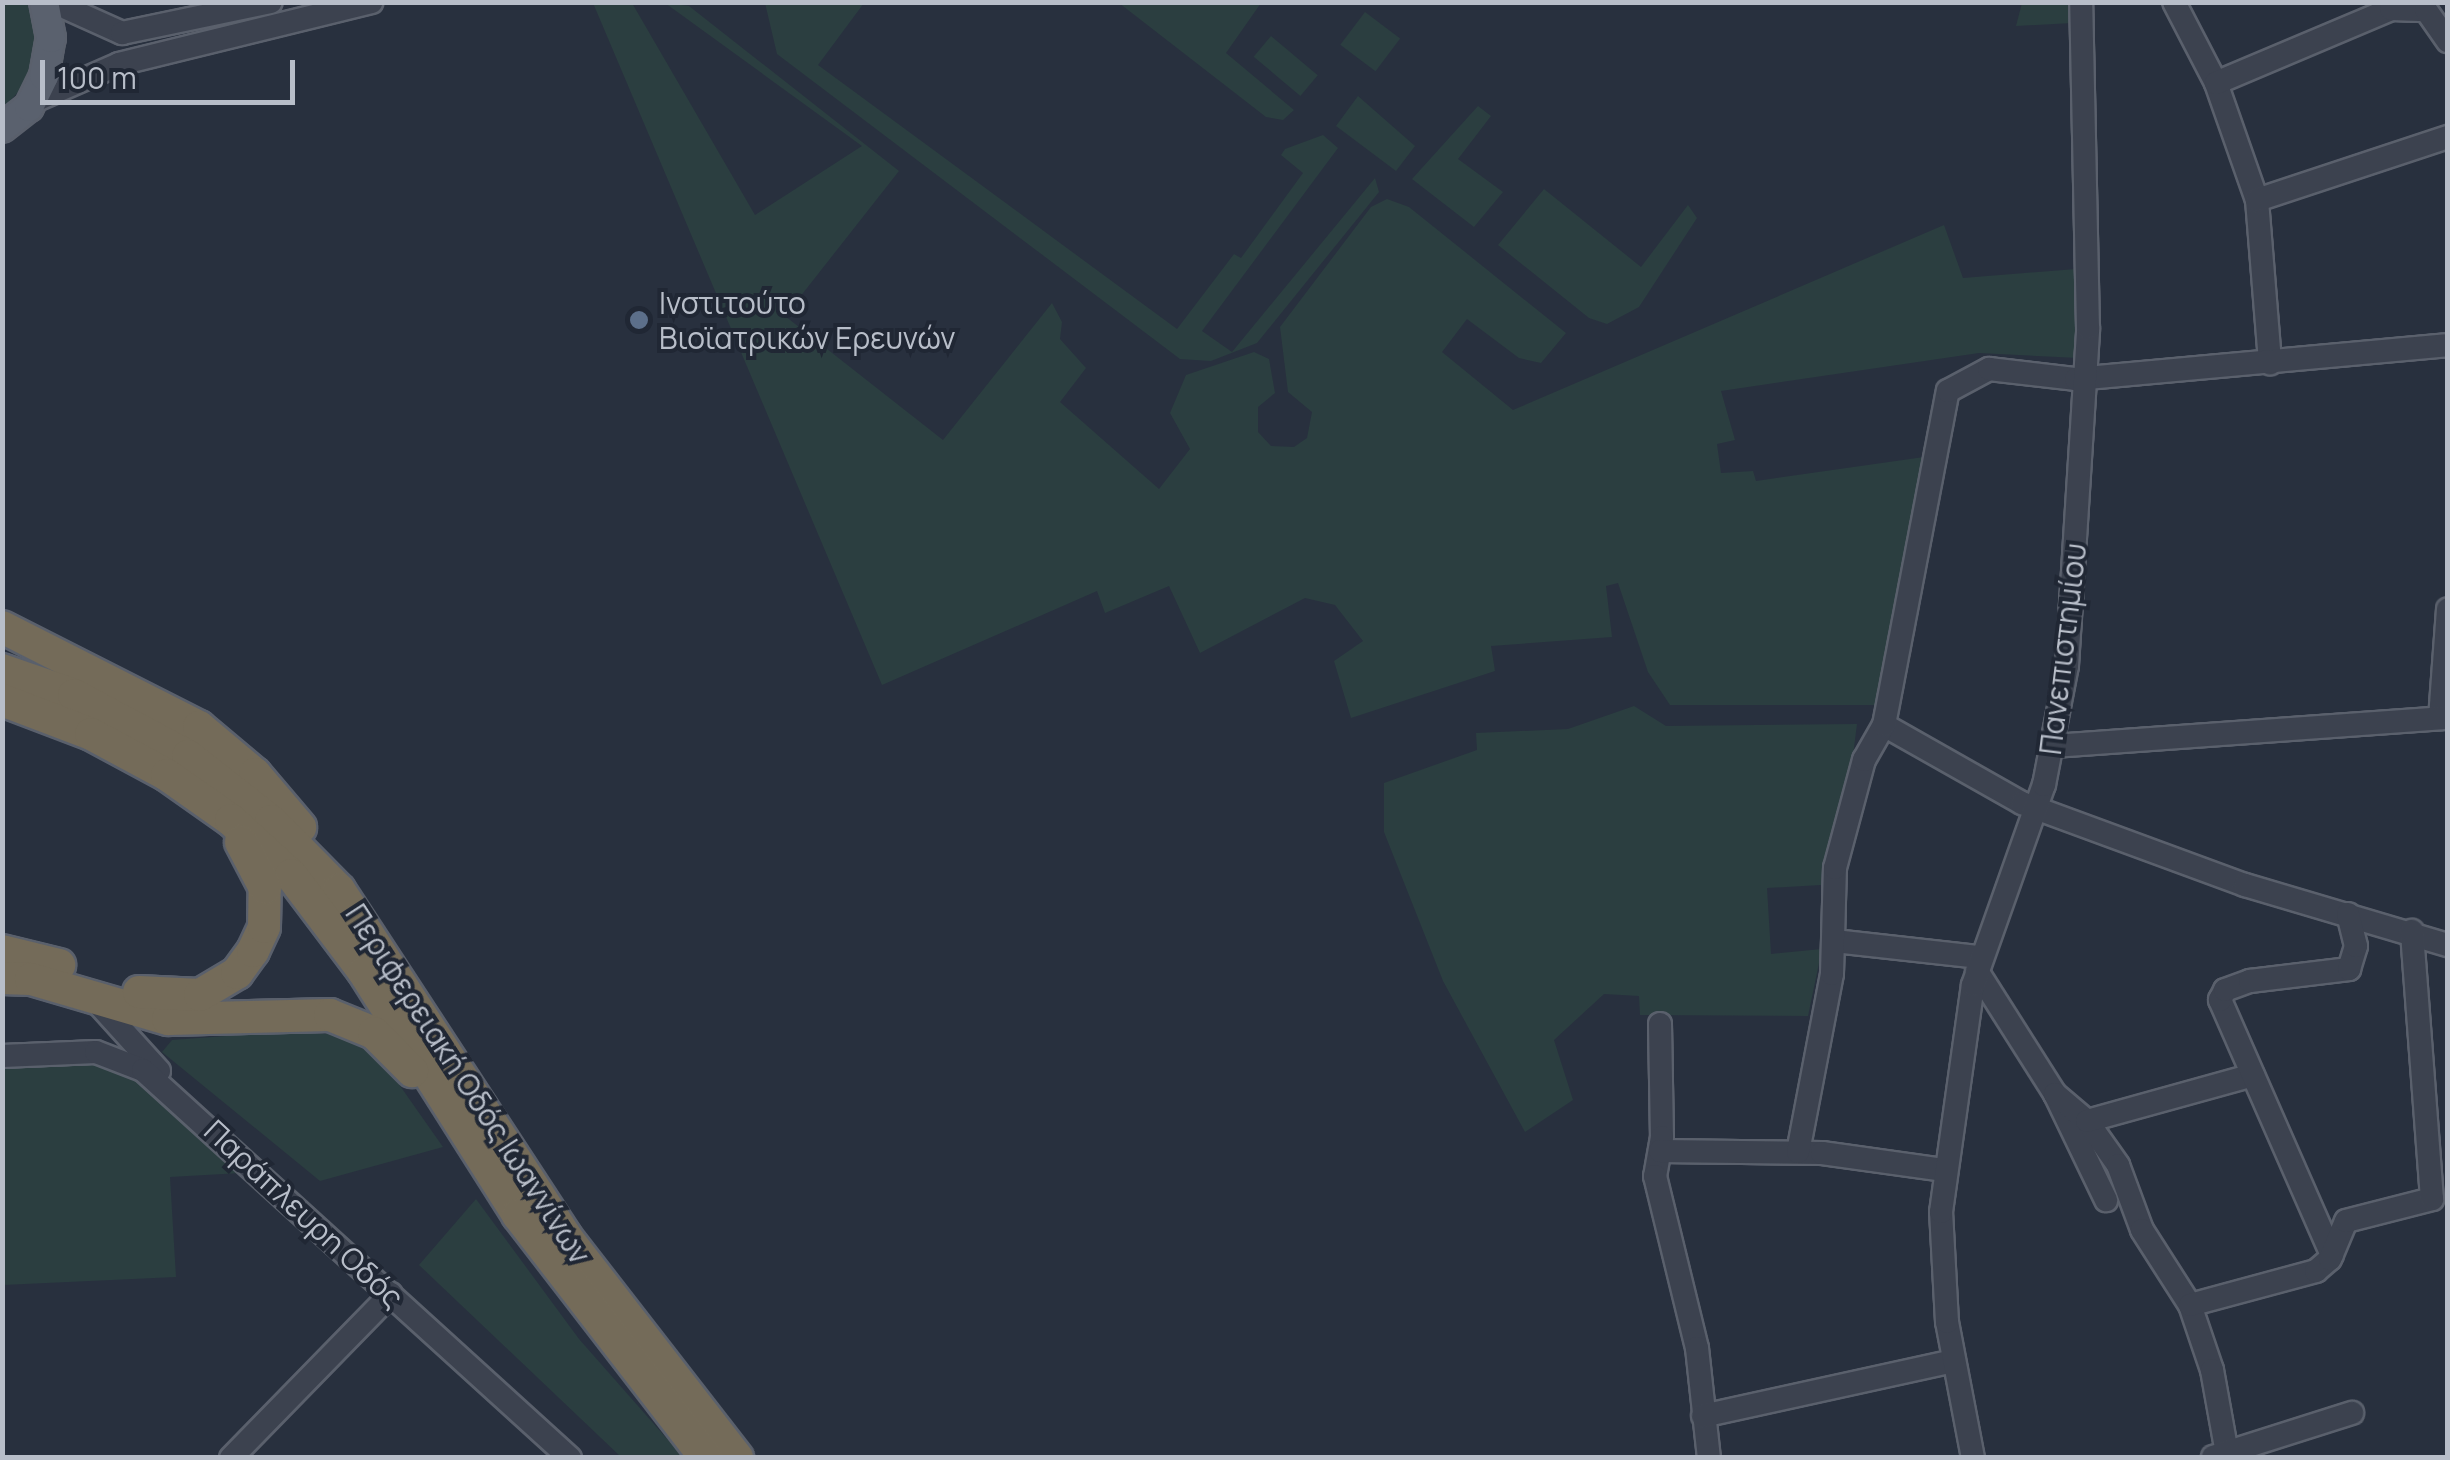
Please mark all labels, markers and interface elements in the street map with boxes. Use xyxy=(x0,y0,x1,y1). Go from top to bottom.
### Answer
scale bar xyxy=(45,40,300,102)
text: 100 m xyxy=(57,57,137,98)
place label: Ινστιτούτο Βιοϊατρικών Ερευνών xyxy=(659,285,955,356)
marker: Ινστιτούτο Βιοϊατρικών Ερευνών xyxy=(628,309,650,331)
street label: Πανεπιστημίου xyxy=(2032,541,2094,757)
street label: Περιφερειακή Οδός Ιωαννίνων xyxy=(338,897,598,1271)
street label: Παράπλευρη Οδός xyxy=(197,1113,411,1315)

